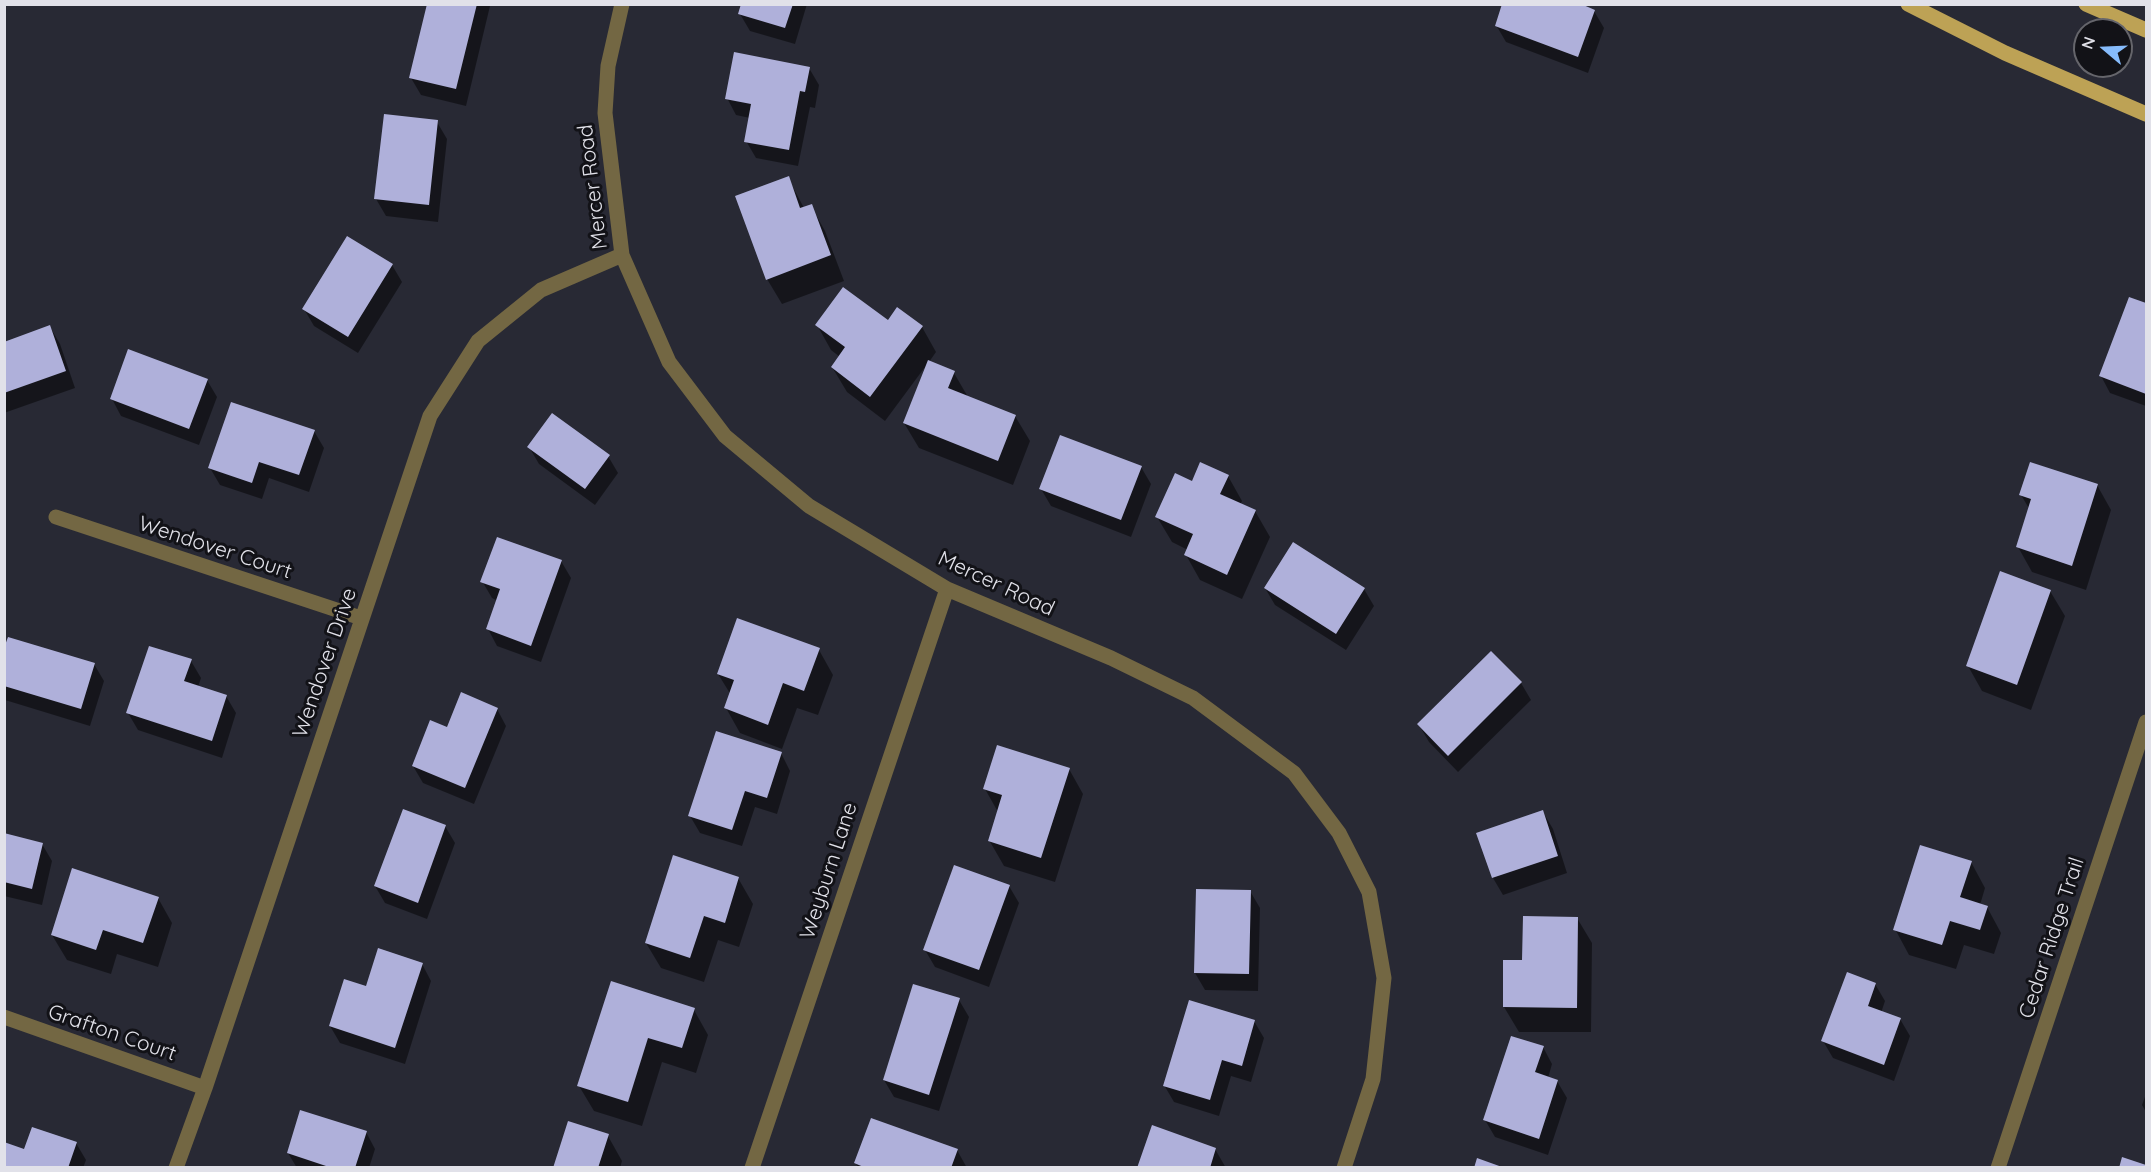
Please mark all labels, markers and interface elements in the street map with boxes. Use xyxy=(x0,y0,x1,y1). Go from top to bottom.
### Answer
north arrow xyxy=(2073,18,2133,78)
text: N xyxy=(2076,34,2099,52)
street label: Mercer Road xyxy=(573,123,613,251)
street label: Wendover Court xyxy=(135,511,295,585)
street label: Mercer Road xyxy=(934,546,1058,622)
street label: Wendover Drive xyxy=(288,585,362,741)
street label: Weyburn Lane xyxy=(795,799,863,943)
street label: Cedar Ridge Trail xyxy=(2014,854,2090,1022)
street label: Grafton Court xyxy=(45,999,179,1067)

